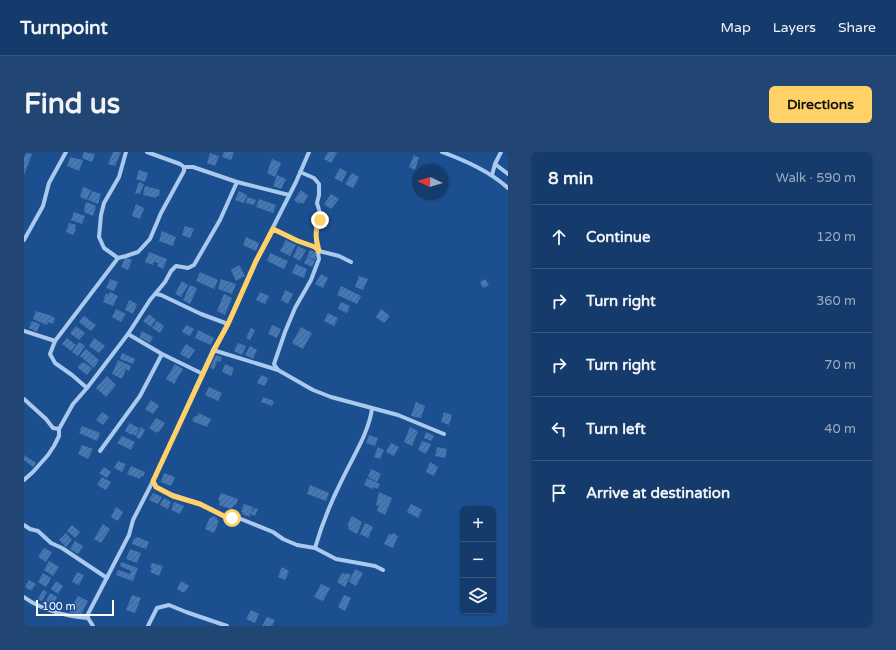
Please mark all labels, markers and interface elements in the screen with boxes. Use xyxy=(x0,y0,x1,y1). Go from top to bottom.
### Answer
text: Turnpoint xyxy=(20,17,108,39)
text: Map xyxy=(721,19,751,36)
text: Layers xyxy=(773,19,816,36)
text: Share xyxy=(838,19,876,36)
button: Directions xyxy=(769,86,872,123)
text: Find us xyxy=(24,87,120,121)
north arrow xyxy=(412,164,448,200)
text: 8 min xyxy=(548,168,593,189)
text: Walk · 590 m xyxy=(776,170,856,186)
route end xyxy=(311,211,329,229)
icon: ahead xyxy=(548,226,570,248)
text: Continue xyxy=(586,228,650,246)
text: 120 m xyxy=(816,229,856,245)
icon: right xyxy=(548,290,570,312)
text: Turn right xyxy=(586,292,656,310)
text: 360 m xyxy=(816,293,856,309)
icon: right xyxy=(548,354,570,376)
text: Turn right xyxy=(586,356,656,374)
text: 70 m xyxy=(824,357,856,373)
icon: left xyxy=(548,418,570,440)
text: Turn left xyxy=(586,420,646,438)
text: 40 m xyxy=(824,421,856,437)
icon: arrive xyxy=(548,482,570,504)
text: Arrive at destination xyxy=(586,484,730,502)
map controls xyxy=(460,506,496,614)
button: + xyxy=(460,506,496,542)
route start xyxy=(223,509,241,527)
button: − xyxy=(460,542,496,578)
button: layers xyxy=(460,578,496,614)
scale bar xyxy=(36,598,114,617)
text: 100 m xyxy=(42,600,76,613)

